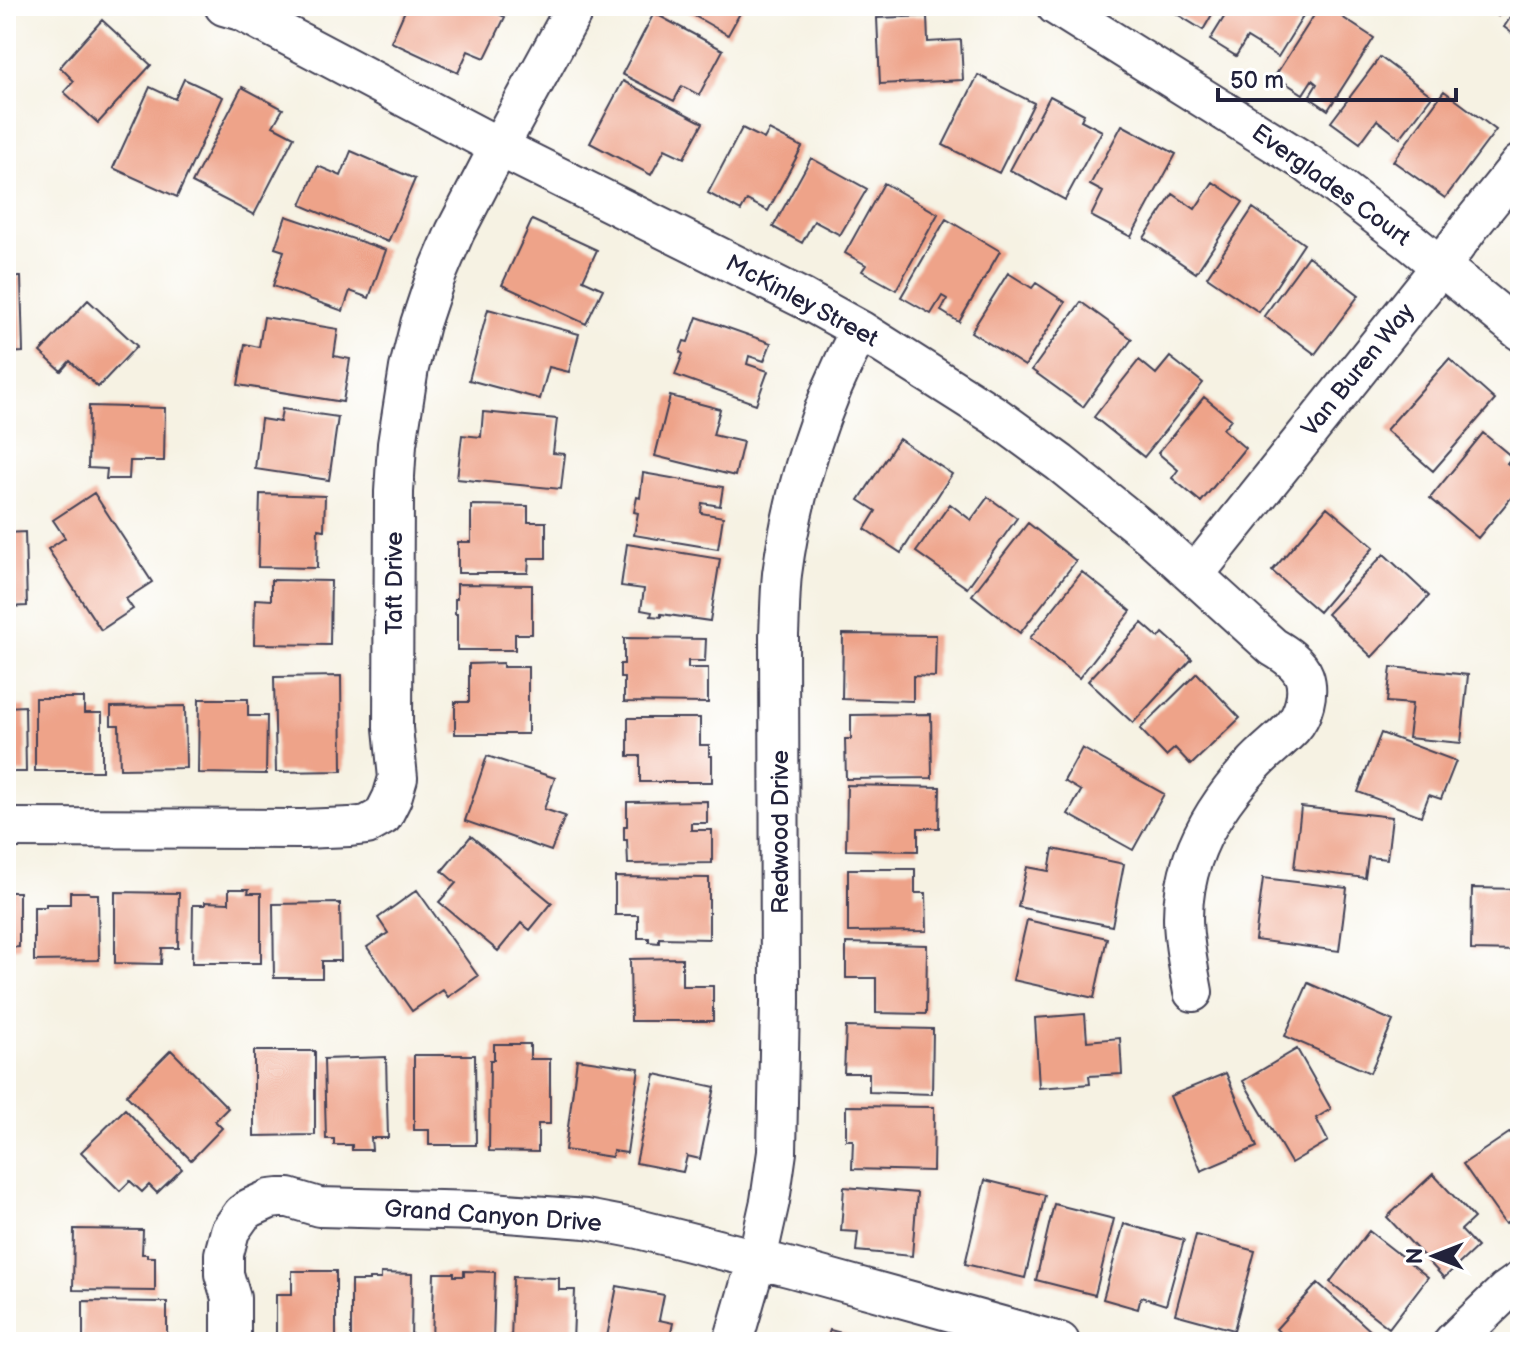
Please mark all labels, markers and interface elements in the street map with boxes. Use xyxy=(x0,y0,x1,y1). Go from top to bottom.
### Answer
scale bar xyxy=(1218,52,1456,102)
text: 50 m xyxy=(1230,66,1284,95)
street label: Everglades Court xyxy=(1246,118,1416,253)
street label: McKinley Street xyxy=(721,249,884,354)
street label: Van Buren Way xyxy=(1296,298,1421,442)
street label: Taft Drive xyxy=(380,531,409,635)
street label: Redwood Drive xyxy=(766,750,795,914)
street label: Grand Canyon Drive xyxy=(383,1194,603,1238)
north arrow xyxy=(1394,1216,1474,1296)
text: N xyxy=(1402,1248,1429,1264)

